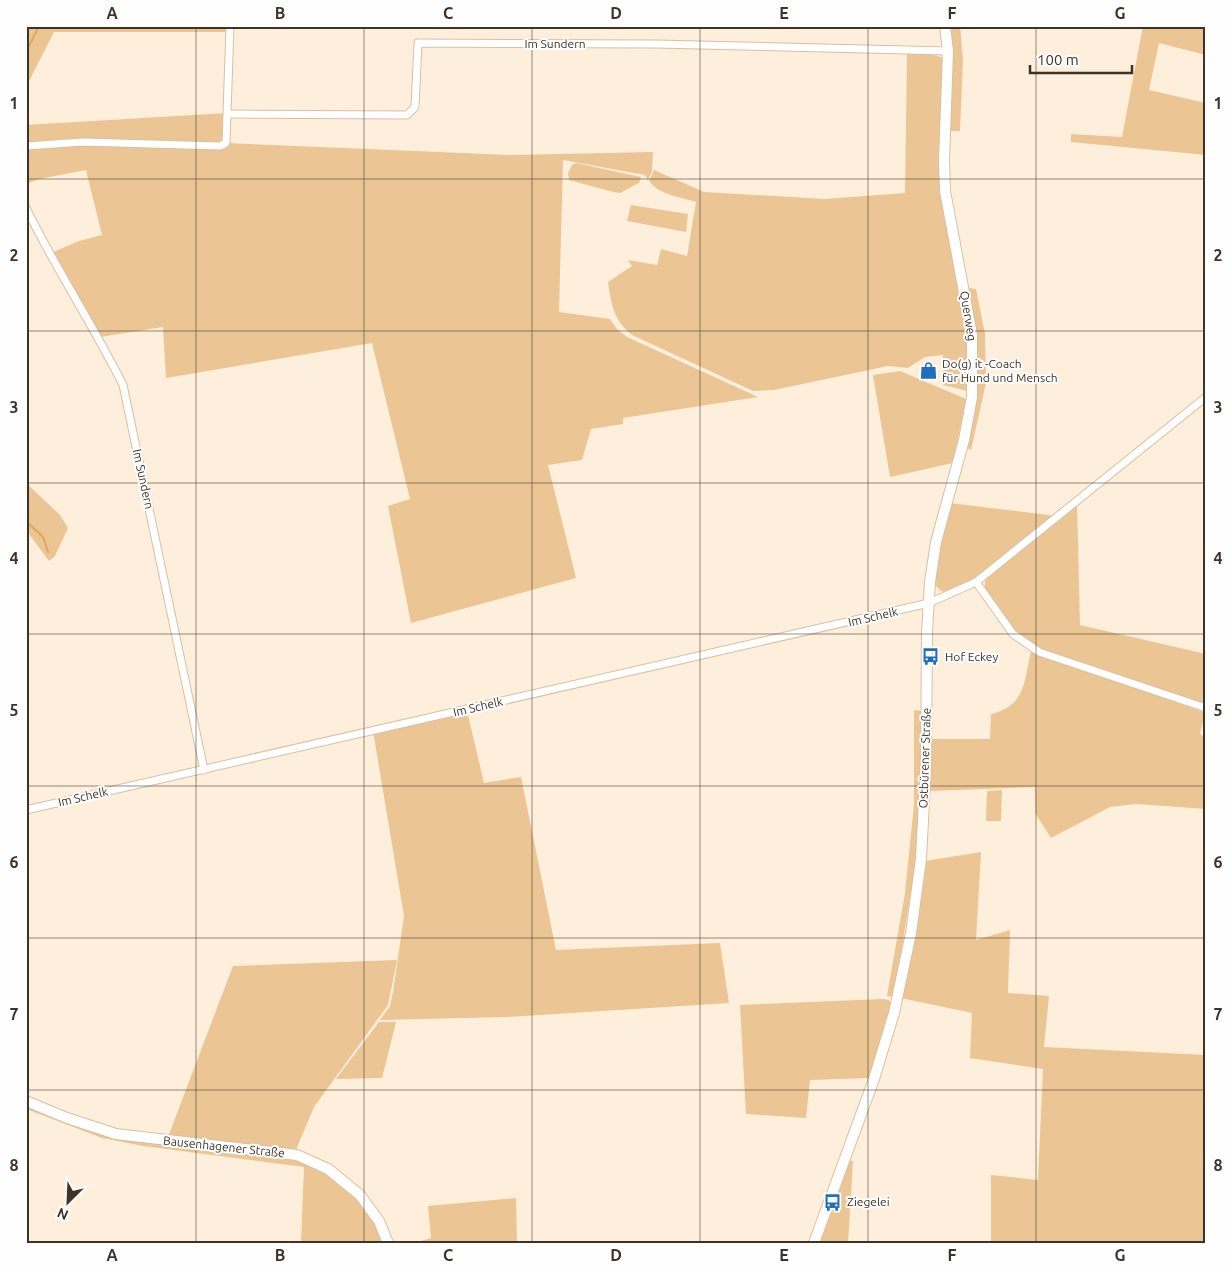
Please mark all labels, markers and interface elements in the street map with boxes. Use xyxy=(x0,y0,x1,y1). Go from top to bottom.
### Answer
text: A xyxy=(106,4,118,22)
text: B xyxy=(275,4,285,22)
text: C xyxy=(443,4,453,22)
text: D xyxy=(610,4,622,22)
text: E xyxy=(779,4,789,22)
text: F xyxy=(948,4,957,22)
text: G xyxy=(1114,4,1126,22)
street label: Im Sundern xyxy=(524,37,586,50)
scale bar xyxy=(1030,42,1132,74)
text: 100 m xyxy=(1037,51,1079,68)
text: 1 xyxy=(9,94,19,112)
text: 1 xyxy=(1213,94,1223,112)
text: 2 xyxy=(9,246,19,264)
text: 2 xyxy=(1213,246,1223,264)
street label: Querweg xyxy=(958,290,979,342)
place label: Do(g) it -Coach für Hund und Mensch xyxy=(942,357,1058,384)
shop icon: Do(g) it -Coach für Hund und Mensch xyxy=(918,361,938,381)
text: 3 xyxy=(9,398,19,416)
text: 3 xyxy=(1213,398,1223,416)
street label: Im Sundern xyxy=(131,448,156,510)
text: 4 xyxy=(9,549,19,567)
text: 4 xyxy=(1213,549,1223,567)
street label: Im Schelk xyxy=(847,604,899,629)
bus stop icon: Hof Eckey xyxy=(921,647,941,667)
place label: Hof Eckey xyxy=(945,650,998,663)
street label: Im Schelk xyxy=(452,694,504,719)
text: 5 xyxy=(9,701,19,719)
text: 5 xyxy=(1213,701,1223,719)
street label: Ostbürener Straße xyxy=(916,707,933,808)
street label: Im Schelk xyxy=(57,784,109,809)
text: 6 xyxy=(9,853,19,871)
text: 6 xyxy=(1213,853,1223,871)
text: 7 xyxy=(9,1005,19,1023)
text: 7 xyxy=(1213,1005,1223,1023)
street label: Bausenhagener Straße xyxy=(163,1134,286,1159)
text: 8 xyxy=(9,1156,19,1174)
text: 8 xyxy=(1213,1156,1223,1174)
north arrow xyxy=(42,1176,92,1226)
bus stop icon: Ziegelei xyxy=(823,1192,843,1212)
place label: Ziegelei xyxy=(847,1195,890,1208)
text: N xyxy=(55,1204,71,1223)
text: A xyxy=(106,1246,118,1264)
text: B xyxy=(275,1246,285,1264)
text: C xyxy=(443,1246,453,1264)
text: D xyxy=(610,1246,622,1264)
text: E xyxy=(779,1246,789,1264)
text: F xyxy=(948,1246,957,1264)
text: G xyxy=(1114,1246,1126,1264)

